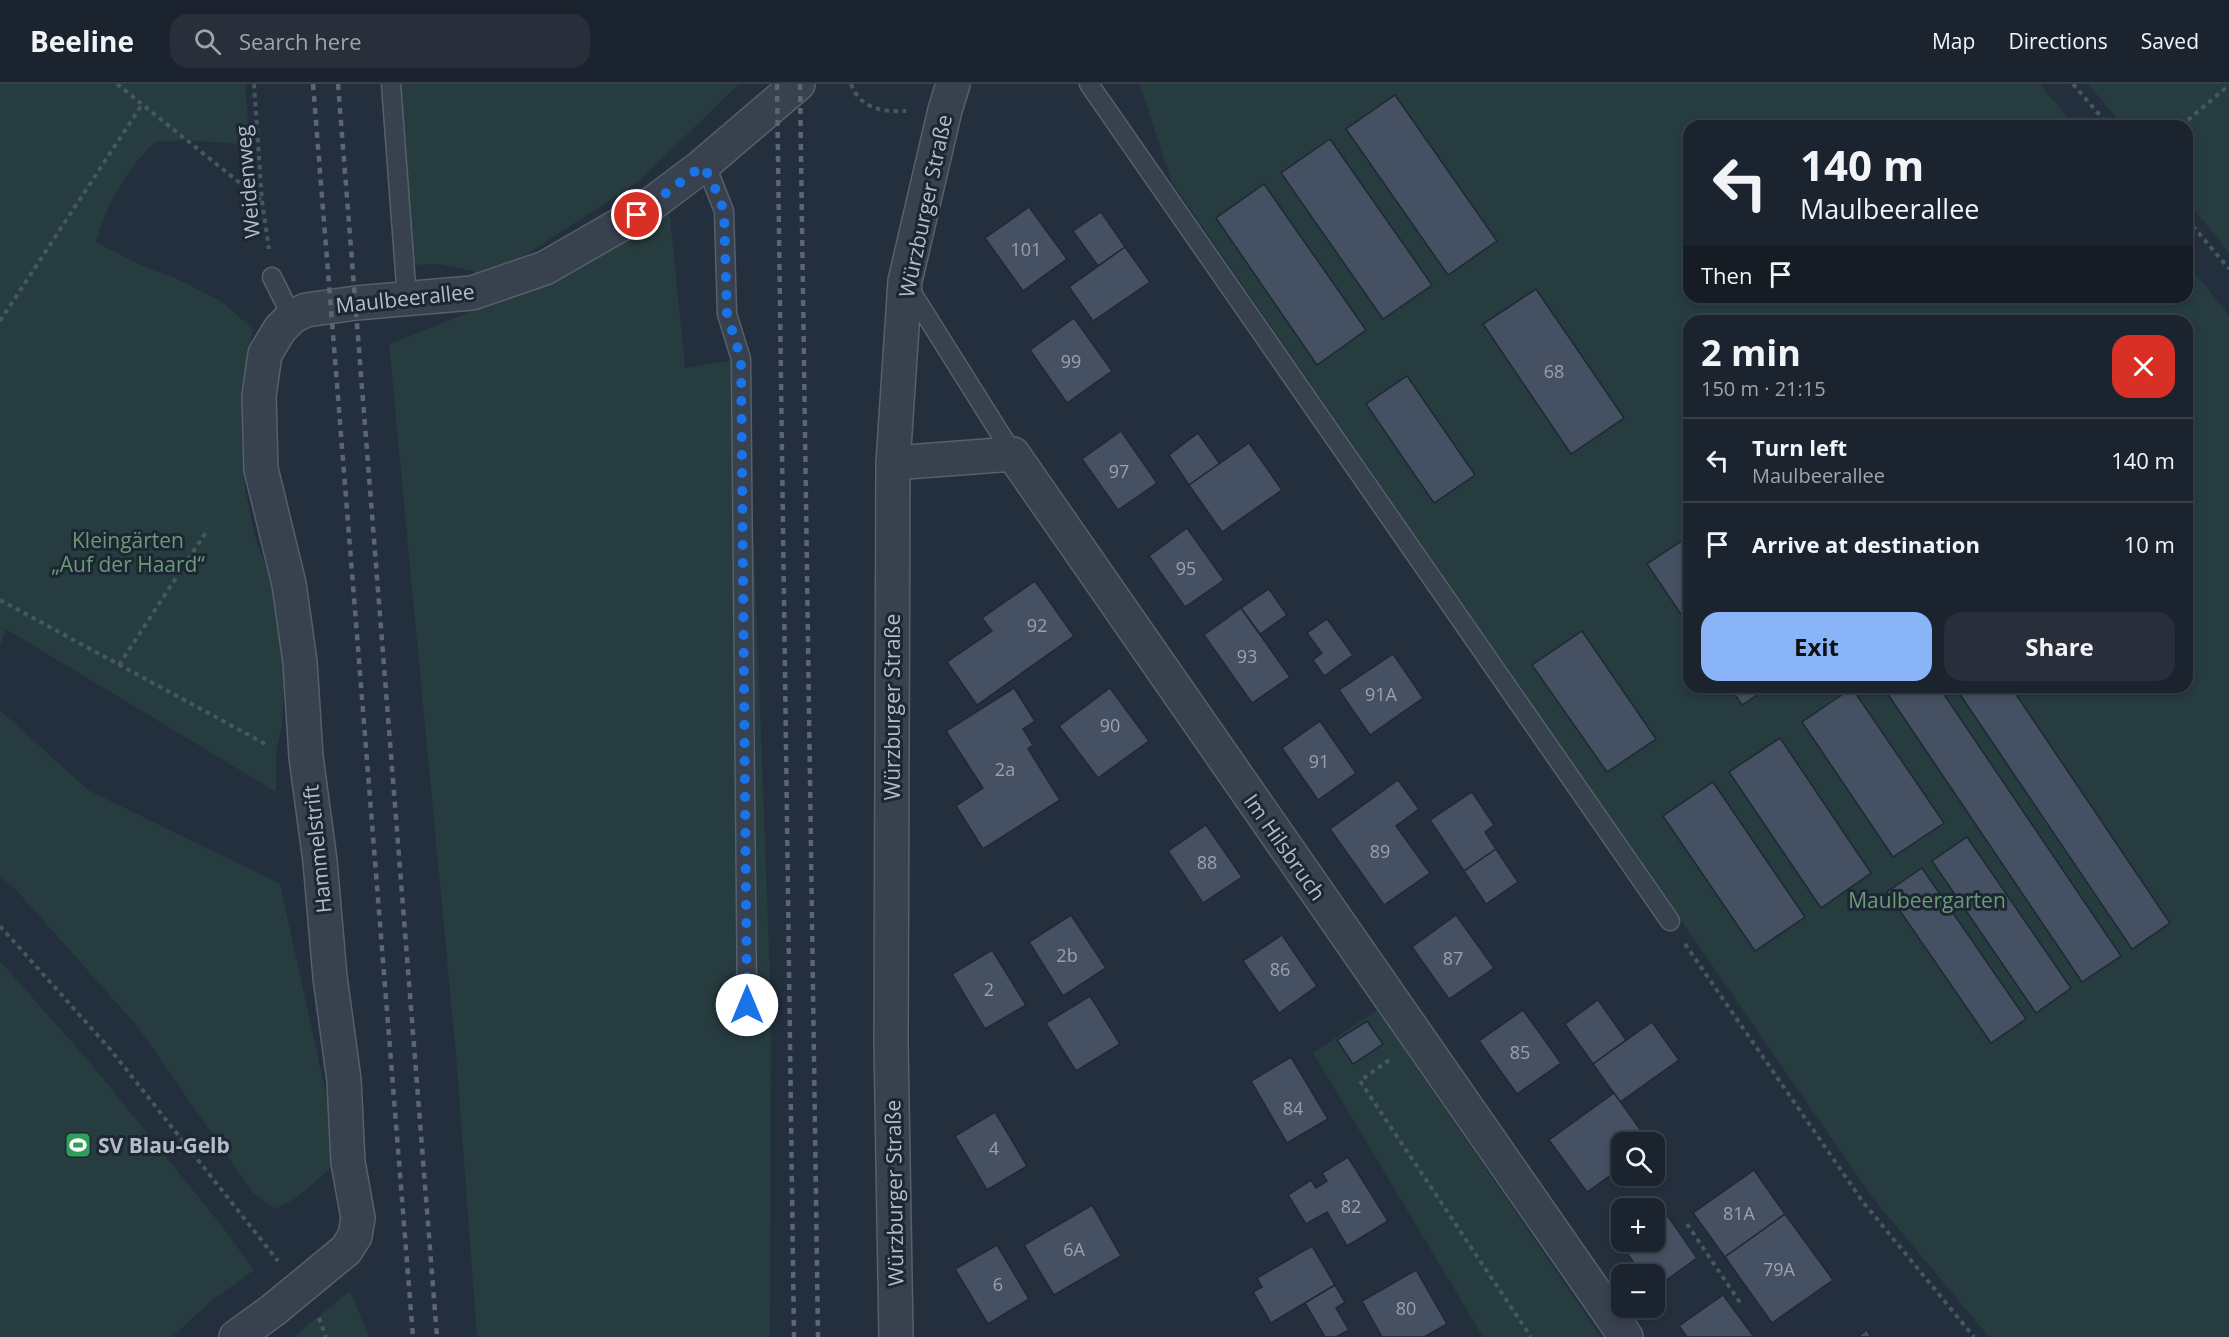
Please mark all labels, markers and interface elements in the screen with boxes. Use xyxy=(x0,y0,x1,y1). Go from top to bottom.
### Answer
search box xyxy=(170,14,590,68)
text: Beeline xyxy=(30,22,134,60)
icon: search xyxy=(191,25,224,58)
text: Search here xyxy=(239,26,362,56)
text: Map xyxy=(1932,27,1975,55)
text: Directions xyxy=(2008,27,2108,55)
text: Saved xyxy=(2141,27,2199,55)
street label: Würzburger Straße xyxy=(892,112,958,300)
street label: Weidenweg xyxy=(228,124,266,240)
text: 140 m xyxy=(1800,136,1924,193)
icon: left xyxy=(1701,144,1779,222)
pin xyxy=(611,189,662,240)
text: Maulbeerallee xyxy=(1800,190,1980,227)
icon: arrive xyxy=(620,198,653,231)
house number: 101 xyxy=(1011,237,1041,261)
icon: arrive xyxy=(1764,258,1797,291)
text: Then xyxy=(1701,260,1752,290)
street label: Maulbeerallee xyxy=(334,277,476,319)
text: 2 min xyxy=(1701,328,1801,377)
button: close xyxy=(2112,335,2175,398)
house number: 99 xyxy=(1061,349,1081,373)
house number: 68 xyxy=(1544,359,1564,383)
text: 150 m · 21:15 xyxy=(1701,375,1826,402)
text: Turn left xyxy=(1752,432,1847,462)
icon: left xyxy=(1701,444,1734,477)
text: 140 m xyxy=(2111,445,2175,475)
house number: 97 xyxy=(1109,459,1129,483)
text: Maulbeerallee xyxy=(1752,462,1885,489)
park label: Kleingärten „Auf der Haard“ xyxy=(51,526,205,578)
icon: arrive xyxy=(1701,528,1734,561)
text: Arrive at destination xyxy=(1752,529,1980,559)
text: 10 m xyxy=(2124,529,2175,559)
house number: 95 xyxy=(1176,556,1196,580)
button: Exit xyxy=(1701,612,1932,681)
button: Share xyxy=(1944,612,2175,681)
house number: 92 xyxy=(1027,613,1047,637)
street label: Würzburger Straße xyxy=(878,614,906,800)
house number: 93 xyxy=(1237,644,1257,668)
house number: 91A xyxy=(1365,682,1398,706)
house number: 90 xyxy=(1100,713,1120,737)
house number: 91 xyxy=(1309,749,1329,773)
house number: 2a xyxy=(995,757,1015,781)
street label: Hammelstrift xyxy=(296,783,338,915)
street label: Im Hilsbruch xyxy=(1238,788,1332,906)
house number: 89 xyxy=(1370,839,1390,863)
house number: 88 xyxy=(1197,850,1217,874)
park label: Maulbeergarten xyxy=(1848,886,2006,914)
house number: 2b xyxy=(1056,943,1078,967)
house number: 87 xyxy=(1443,946,1463,970)
house number: 86 xyxy=(1270,957,1290,981)
position arrow xyxy=(715,973,779,1037)
house number: 2 xyxy=(984,977,994,1001)
house number: 85 xyxy=(1510,1040,1530,1064)
house number: 84 xyxy=(1283,1096,1303,1120)
street label: Würzburger Straße xyxy=(878,1100,910,1286)
sports icon: SV Blau-Gelb xyxy=(63,1130,93,1160)
place label: SV Blau-Gelb xyxy=(98,1131,230,1159)
map controls xyxy=(1611,1132,1665,1318)
button: search xyxy=(1611,1132,1665,1186)
house number: 4 xyxy=(989,1136,999,1160)
house number: 82 xyxy=(1341,1194,1361,1218)
button: + xyxy=(1611,1198,1665,1252)
house number: 81A xyxy=(1723,1201,1756,1225)
house number: 6A xyxy=(1063,1237,1085,1261)
house number: 79A xyxy=(1763,1257,1796,1281)
button: − xyxy=(1611,1264,1665,1318)
house number: 6 xyxy=(993,1272,1003,1296)
house number: 80 xyxy=(1396,1296,1416,1320)

